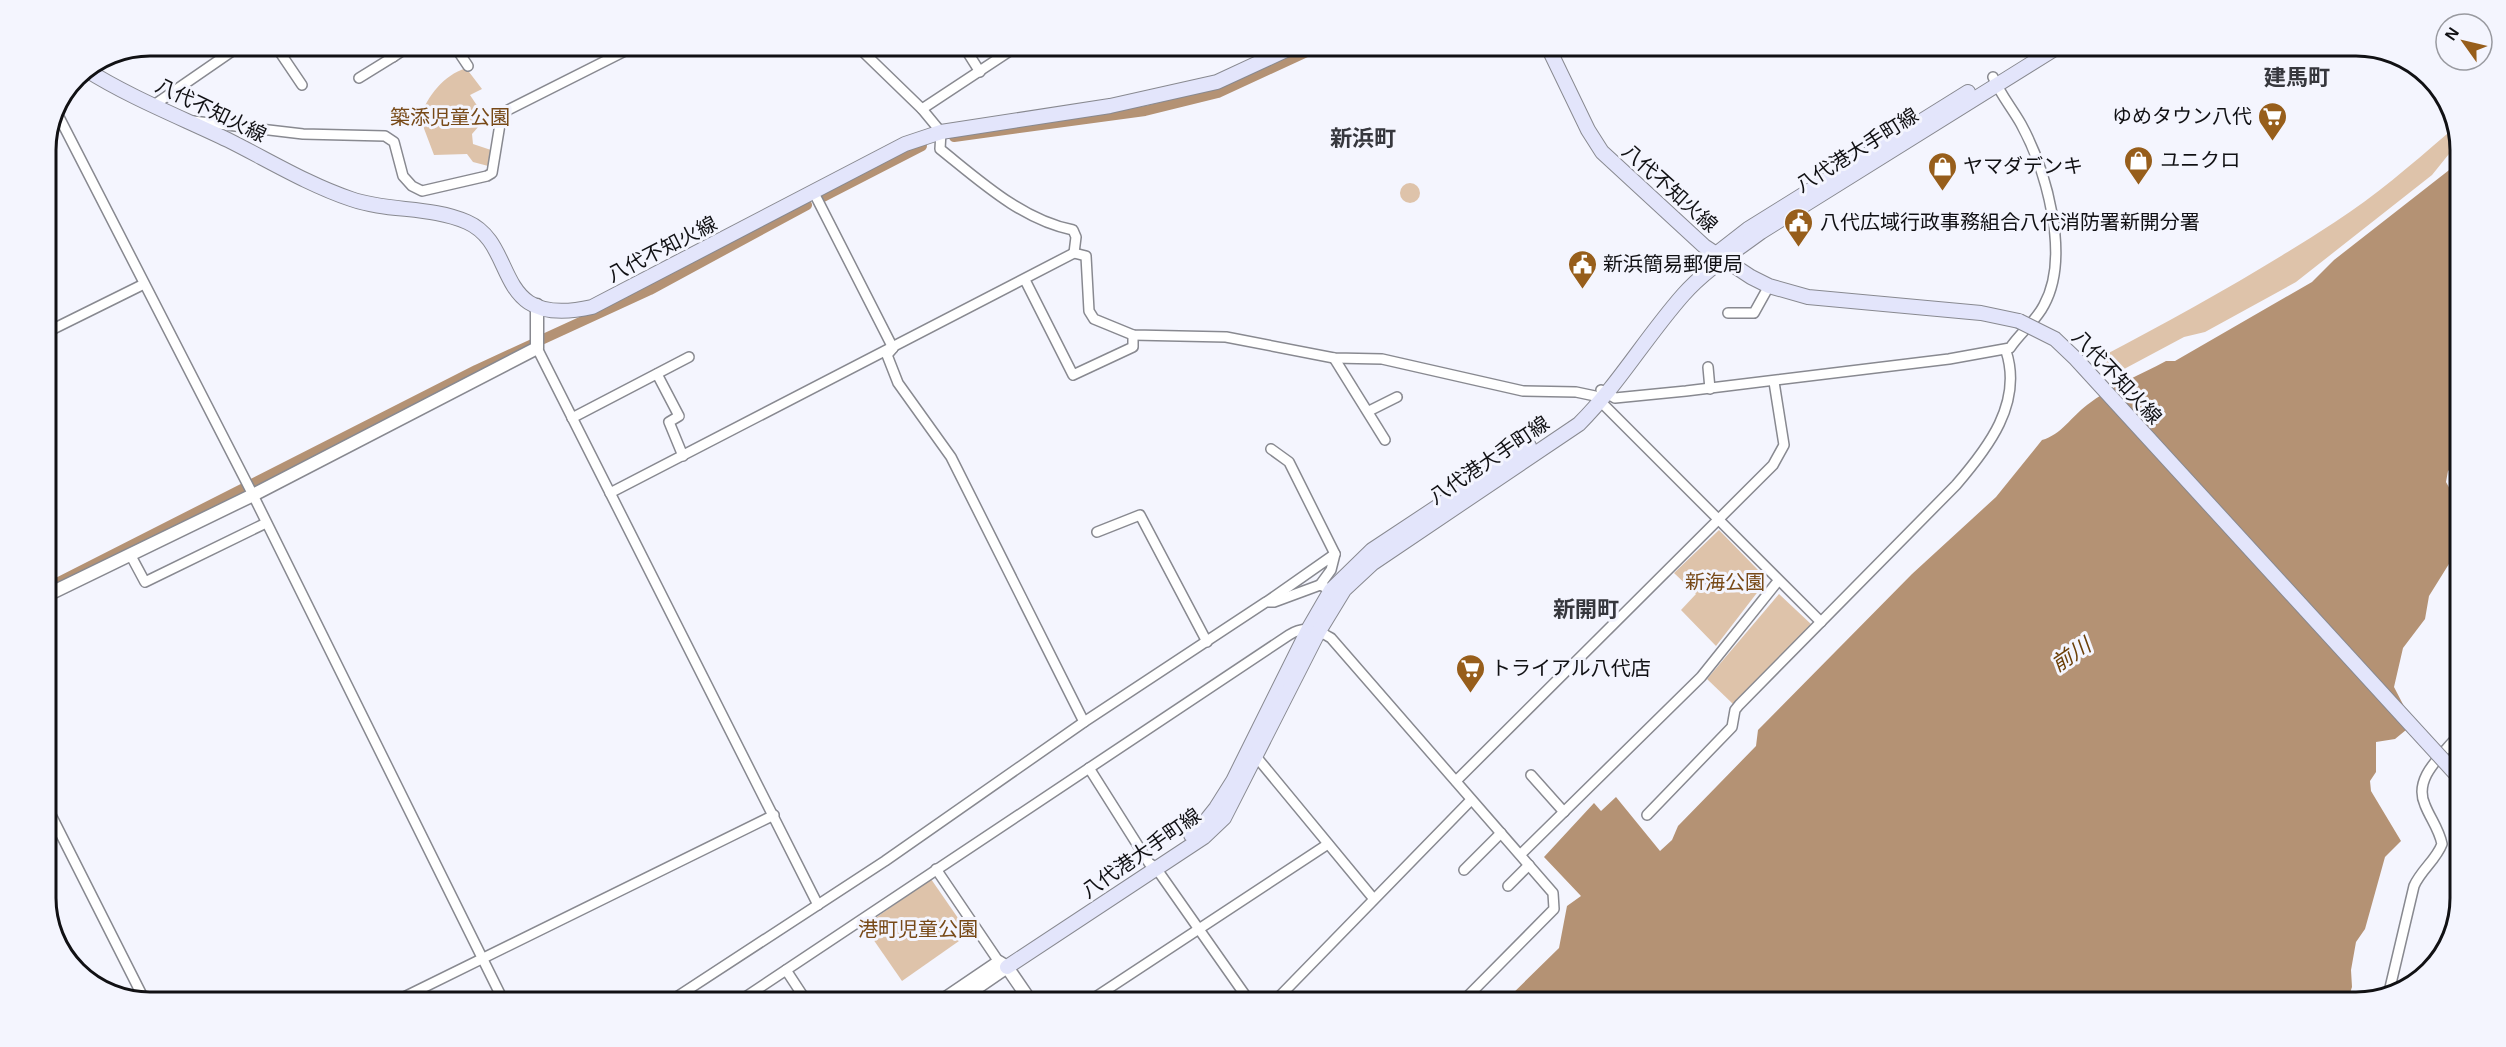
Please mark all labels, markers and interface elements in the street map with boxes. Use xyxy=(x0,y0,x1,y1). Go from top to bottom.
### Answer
north arrow xyxy=(2434,12,2494,72)
text: N xyxy=(2442,24,2462,43)
district label: 建馬町 xyxy=(2264,65,2330,90)
street label: 八代不知火線 xyxy=(152,74,270,146)
supermarket icon: ゆめタウン八代 xyxy=(2257,100,2289,142)
street label: 八代港大手町線 xyxy=(1792,104,1922,196)
place label: ゆめタウン八代 xyxy=(2112,105,2252,127)
park label: 築添児童公園 xyxy=(390,106,510,128)
district label: 新浜町 xyxy=(1330,126,1396,151)
street label: 八代不知火線 xyxy=(1618,140,1722,236)
shop icon: ユニクロ xyxy=(2123,144,2155,186)
place label: ユニクロ xyxy=(2160,149,2240,171)
shop icon: ヤマダデンキ xyxy=(1926,150,1958,192)
place label: ヤマダデンキ xyxy=(1963,155,2083,177)
public building icon: 八代広域行政事務組合八代消防署新開分署 xyxy=(1783,206,1815,248)
place label: 八代広域行政事務組合八代消防署新開分署 xyxy=(1820,211,2200,233)
street label: 八代不知火線 xyxy=(604,212,720,286)
public building icon: 新浜簡易郵便局 xyxy=(1566,248,1598,290)
place label: 新浜簡易郵便局 xyxy=(1603,253,1743,275)
street label: 八代不知火線 xyxy=(2068,326,2166,428)
street label: 八代港大手町線 xyxy=(1425,412,1553,508)
park label: 新海公園 xyxy=(1685,571,1765,593)
district label: 新開町 xyxy=(1553,597,1619,622)
water label: 前川 xyxy=(2047,632,2096,676)
supermarket icon: トライアル八代店 xyxy=(1454,652,1486,694)
place label: トライアル八代店 xyxy=(1491,657,1651,679)
street label: 八代港大手町線 xyxy=(1077,804,1205,902)
park label: 港町児童公園 xyxy=(858,918,978,940)

